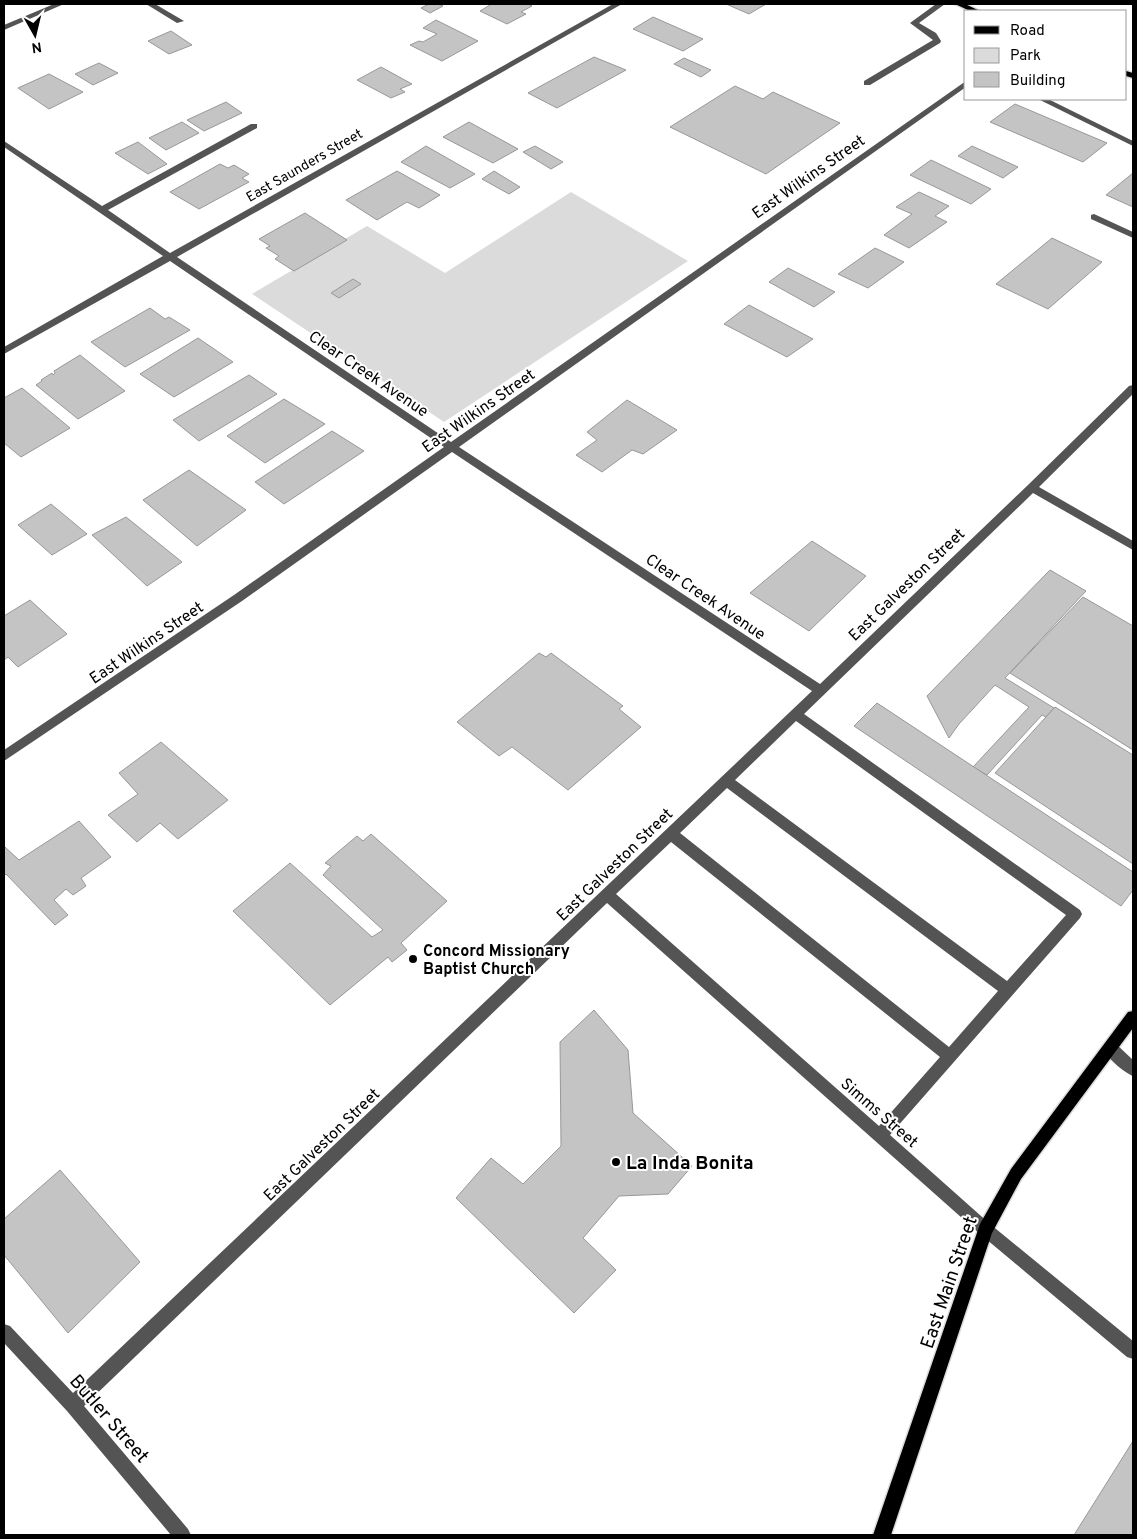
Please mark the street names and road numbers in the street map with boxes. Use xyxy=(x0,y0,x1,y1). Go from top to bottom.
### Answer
street label: East Saunders Street xyxy=(243,126,366,207)
street label: East Wilkins Street xyxy=(749,131,869,224)
street label: Clear Creek Avenue xyxy=(304,327,432,422)
street label: East Wilkins Street xyxy=(419,365,539,458)
street label: East Galveston Street xyxy=(845,525,970,646)
street label: Clear Creek Avenue xyxy=(641,550,769,645)
street label: East Wilkins Street xyxy=(86,598,208,689)
street label: East Galveston Street xyxy=(553,805,678,926)
street label: Simms Street xyxy=(836,1074,922,1153)
street label: East Galveston Street xyxy=(260,1085,385,1206)
street label: East Main Street xyxy=(916,1213,984,1352)
street label: Butler Street xyxy=(64,1370,153,1469)

